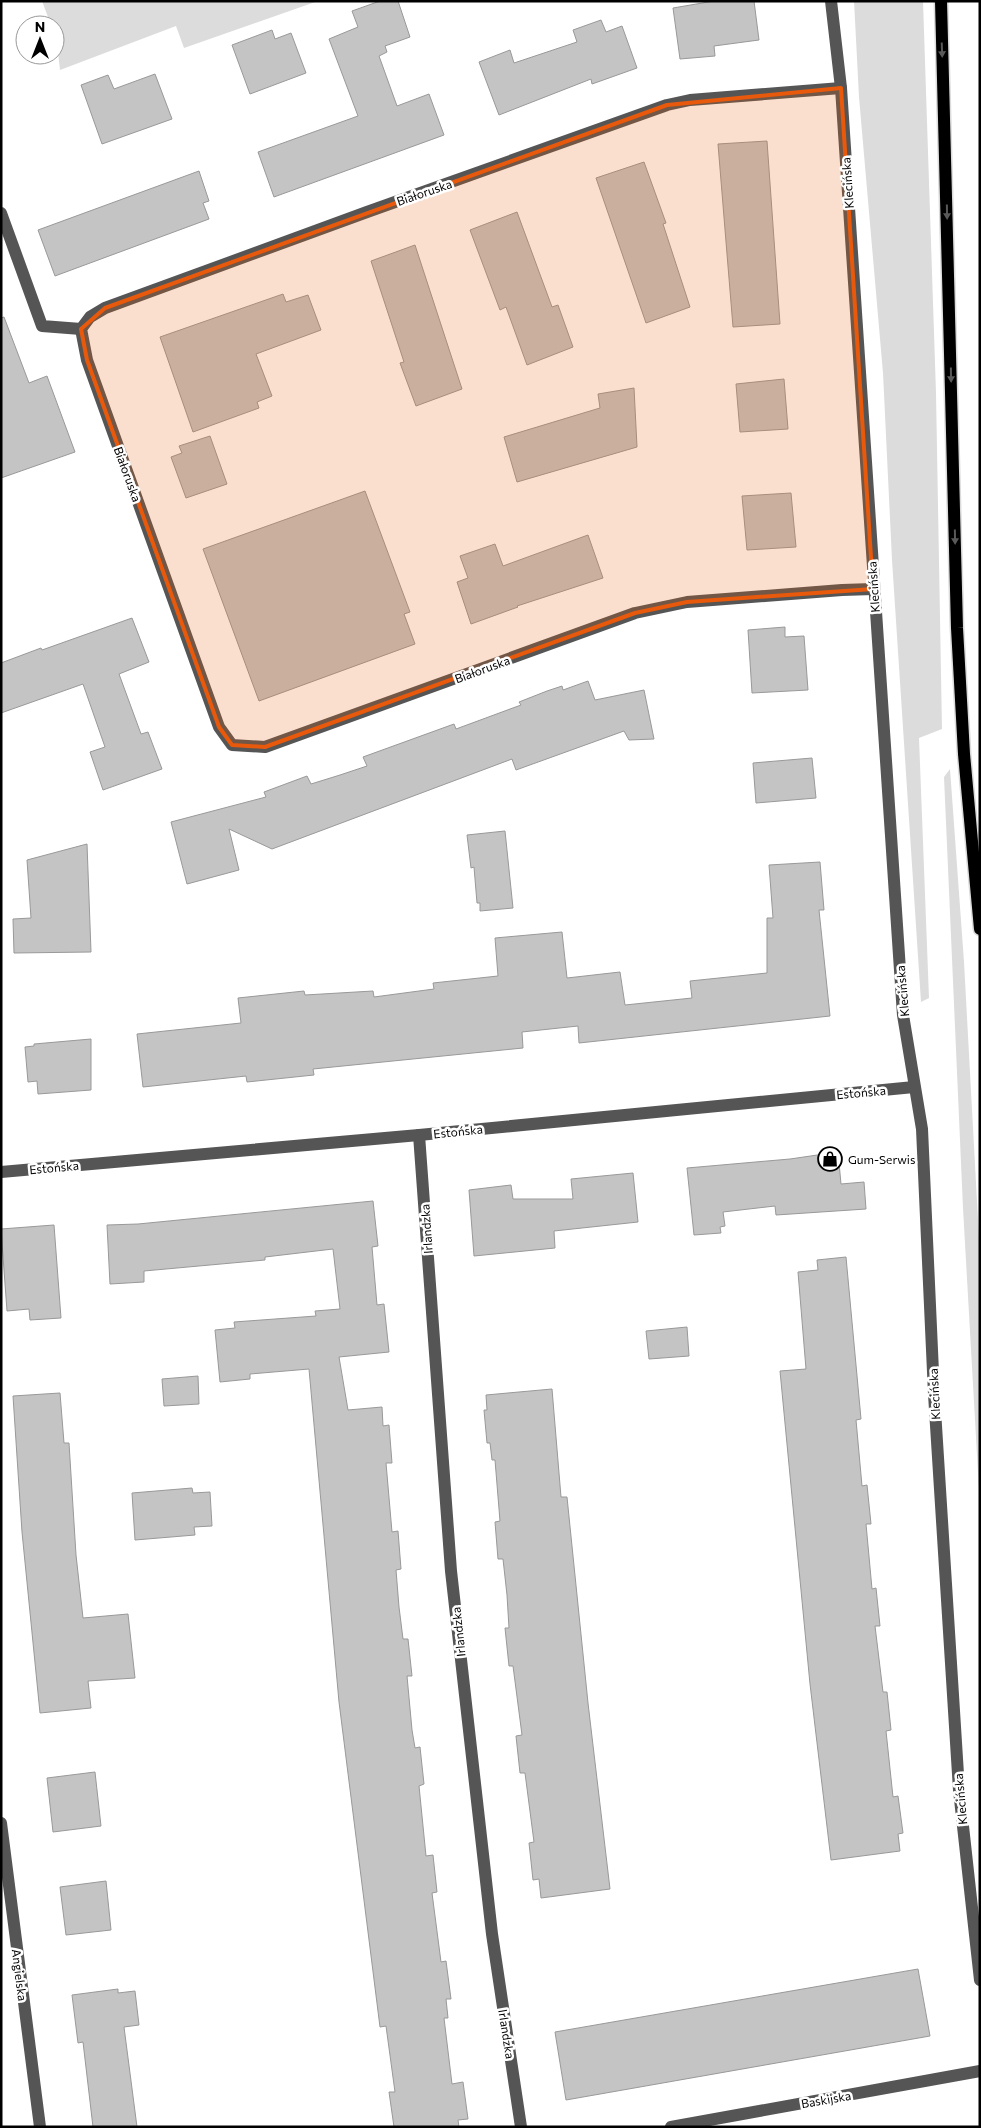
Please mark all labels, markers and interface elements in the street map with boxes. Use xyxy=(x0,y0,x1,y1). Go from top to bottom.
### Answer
north arrow xyxy=(15,15,65,65)
text: N xyxy=(35,18,45,35)
one-way arrow xyxy=(939,42,947,58)
street label: Klecińska xyxy=(838,157,856,209)
street label: Białoruska xyxy=(394,176,454,208)
one-way arrow xyxy=(943,205,951,221)
one-way arrow xyxy=(947,367,955,383)
street label: Białoruska xyxy=(112,445,144,503)
one-way arrow xyxy=(951,530,959,546)
street label: Klecińska xyxy=(864,561,882,613)
street label: Białoruska xyxy=(453,653,511,685)
street label: Klecińska xyxy=(893,965,911,1017)
street label: Estońska xyxy=(836,1083,886,1101)
street label: Estońska xyxy=(433,1121,483,1141)
shop icon: Gum-Serwis xyxy=(817,1146,843,1172)
place label: Gum-Serwis xyxy=(848,1152,915,1166)
street label: Estońska xyxy=(29,1158,79,1176)
street label: Irlandzka xyxy=(417,1204,435,1254)
street label: Klecińska xyxy=(926,1368,942,1420)
street label: Irlandzka xyxy=(448,1606,468,1658)
street label: Klecińska xyxy=(951,1773,969,1825)
street label: Angielska xyxy=(10,1948,30,2002)
street label: Irlandzka xyxy=(496,2008,518,2060)
street label: Baskijska xyxy=(800,2088,852,2110)

